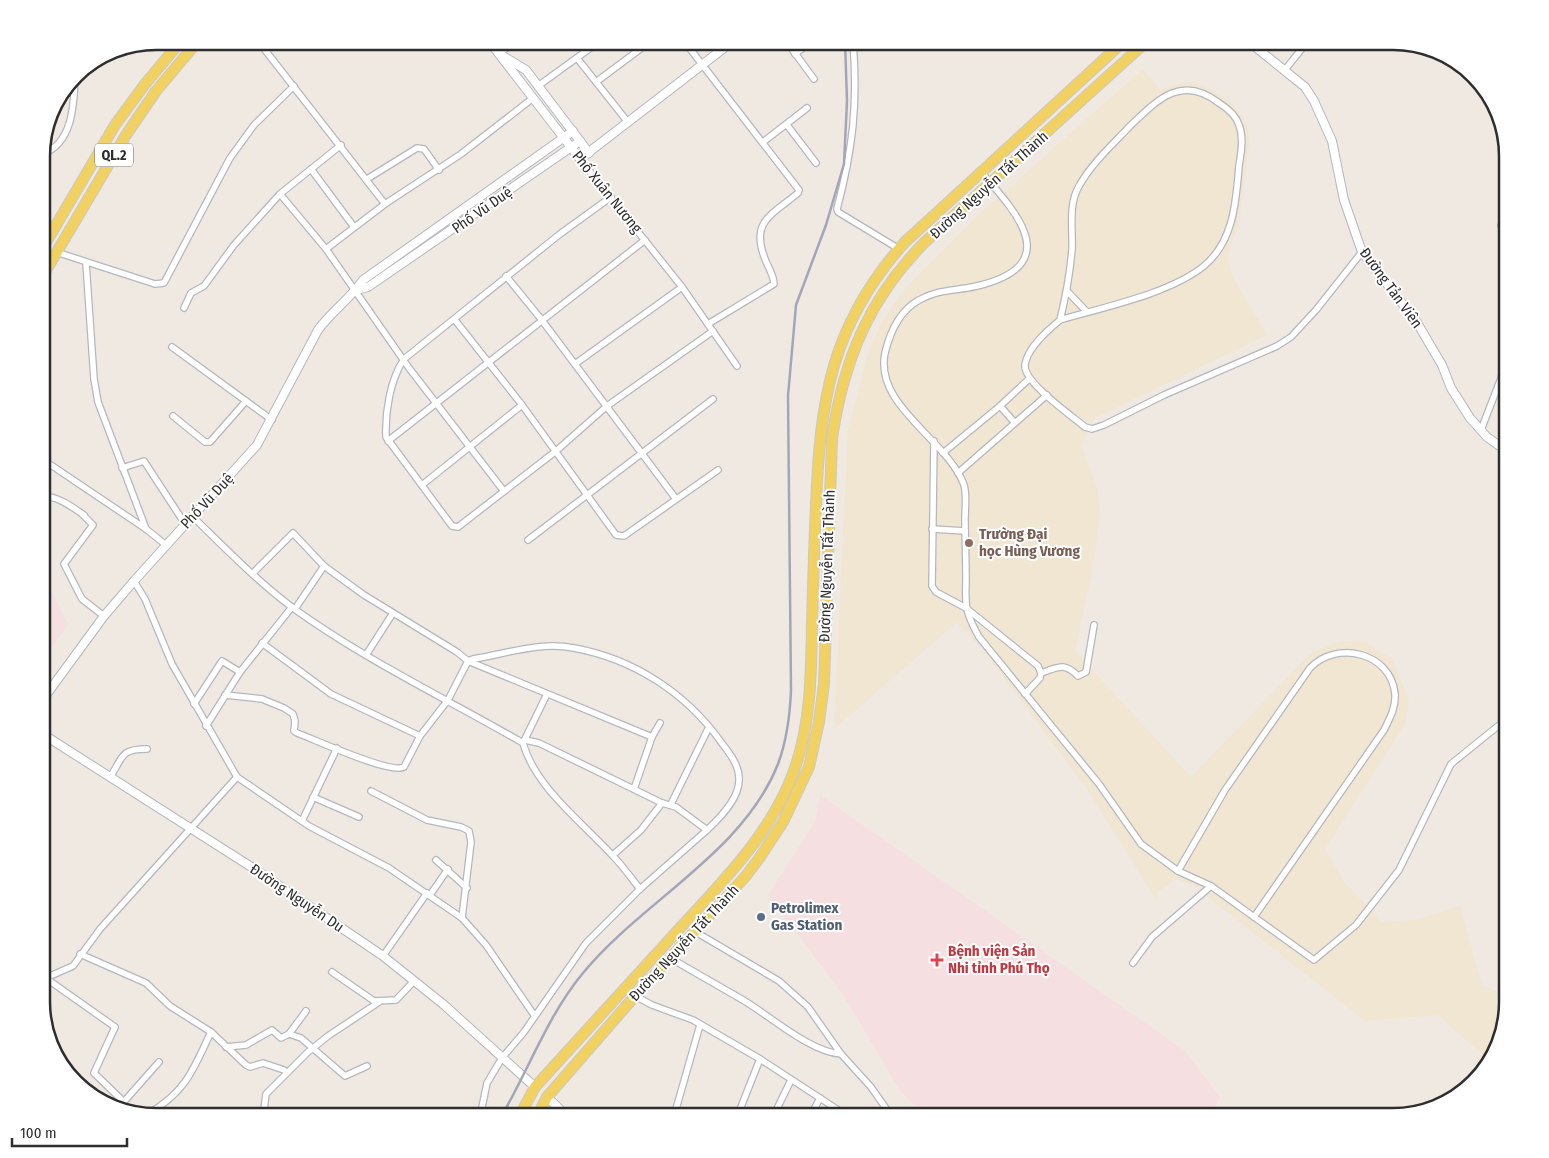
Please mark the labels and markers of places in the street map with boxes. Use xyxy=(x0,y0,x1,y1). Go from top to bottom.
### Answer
place label: Trường Đại học Hùng Vương xyxy=(979,525,1080,560)
marker: Trường Đại học Hùng Vương xyxy=(963,537,975,549)
place label: Petrolimex Gas Station xyxy=(771,899,842,934)
marker: Petrolimex Gas Station xyxy=(755,911,767,923)
place label: Bệnh viện Sản Nhi tỉnh Phú Thọ xyxy=(948,942,1050,977)
marker: Bệnh viện Sản Nhi tỉnh Phú Thọ xyxy=(930,953,944,967)

